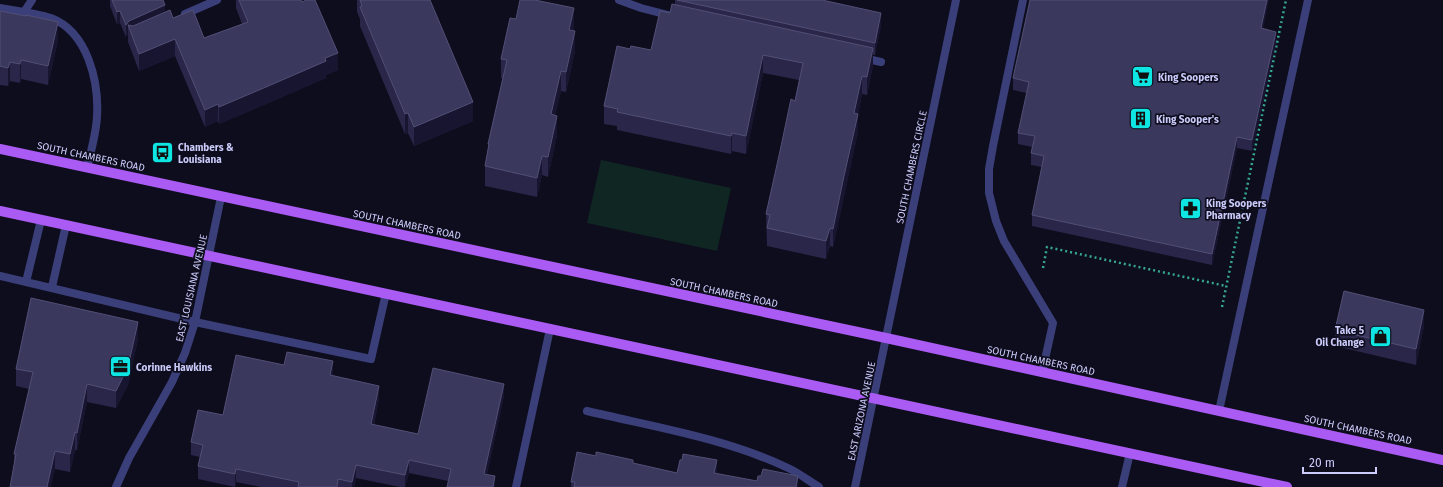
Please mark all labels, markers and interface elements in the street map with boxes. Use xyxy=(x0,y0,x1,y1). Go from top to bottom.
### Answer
supermarket icon: King Soopers xyxy=(1129,64,1155,90)
place label: King Soopers xyxy=(1158,72,1219,84)
building icon: King Sooper's xyxy=(1128,106,1154,132)
street label: SOUTH CHAMBERS CIRCLE xyxy=(894,109,930,225)
place label: King Sooper's xyxy=(1156,114,1219,126)
street label: SOUTH CHAMBERS ROAD xyxy=(36,140,146,174)
bus stop icon: Chambers & Louisiana xyxy=(150,140,176,166)
place label: Chambers & Louisiana xyxy=(178,142,234,166)
pharmacy icon: King Soopers Pharmacy xyxy=(1178,196,1204,222)
place label: King Soopers Pharmacy xyxy=(1206,198,1267,222)
street label: SOUTH CHAMBERS ROAD xyxy=(352,208,462,242)
street label: EAST LOUISIANA AVENUE xyxy=(174,233,210,343)
street label: SOUTH CHAMBERS ROAD xyxy=(669,276,779,310)
shop icon: Take 5 Oil Change xyxy=(1367,323,1393,349)
place label: Take 5 Oil Change xyxy=(1315,325,1365,349)
street label: SOUTH CHAMBERS ROAD xyxy=(986,344,1096,378)
office icon: Corinne Hawkins xyxy=(107,354,133,380)
street label: EAST ARIZONA AVENUE xyxy=(846,360,878,462)
place label: Corinne Hawkins xyxy=(136,362,212,374)
street label: SOUTH CHAMBERS ROAD xyxy=(1303,413,1413,447)
scale bar xyxy=(1303,449,1376,475)
text: 20 m xyxy=(1309,456,1335,470)

